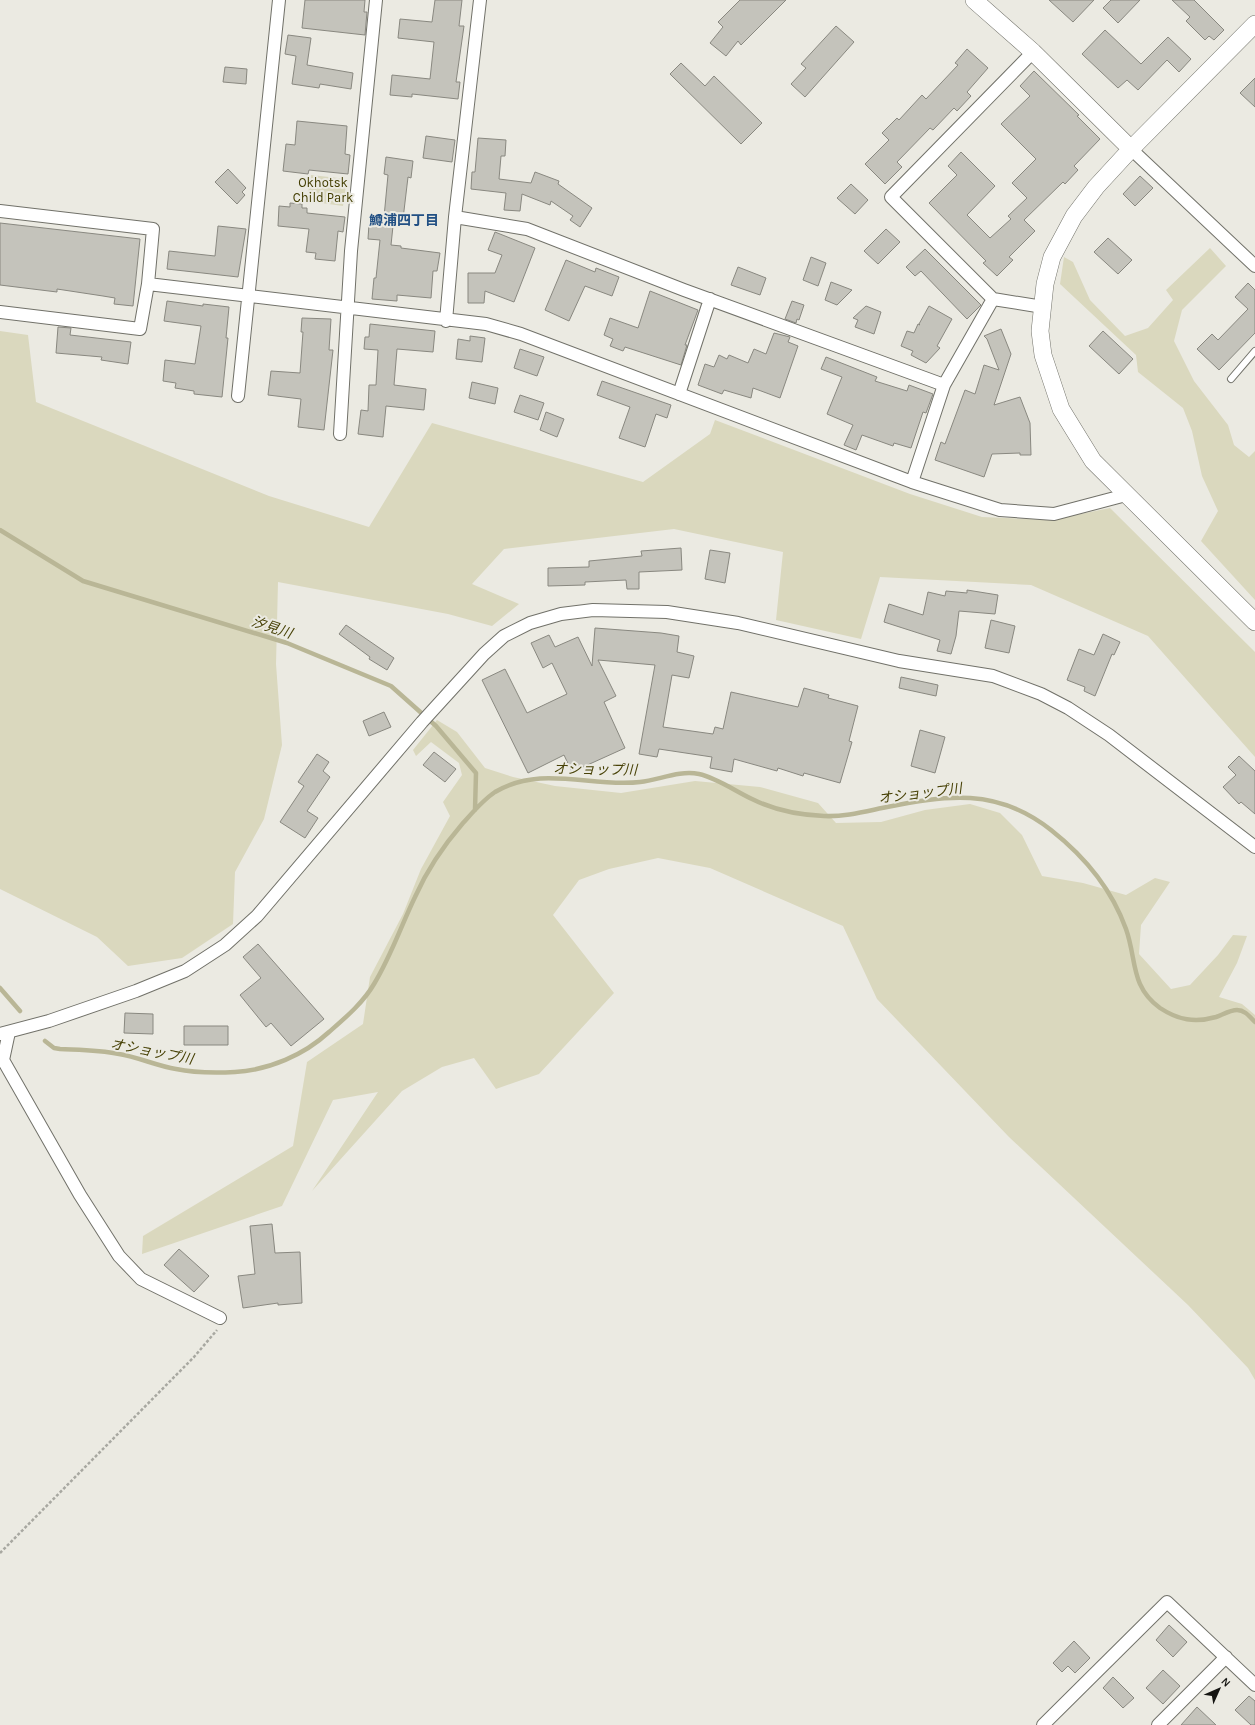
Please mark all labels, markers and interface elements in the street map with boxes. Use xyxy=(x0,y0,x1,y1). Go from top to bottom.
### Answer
park label: Okhotsk Child Park xyxy=(293,175,353,205)
district label: 鱒浦四丁目 xyxy=(369,212,439,229)
water label: 汐見川 xyxy=(249,613,296,643)
water label: オショップ川 xyxy=(553,760,639,779)
water label: オショップ川 xyxy=(877,780,965,807)
water label: オショップ川 xyxy=(109,1035,197,1068)
north arrow xyxy=(1199,1669,1239,1709)
text: N xyxy=(1218,1675,1233,1690)

